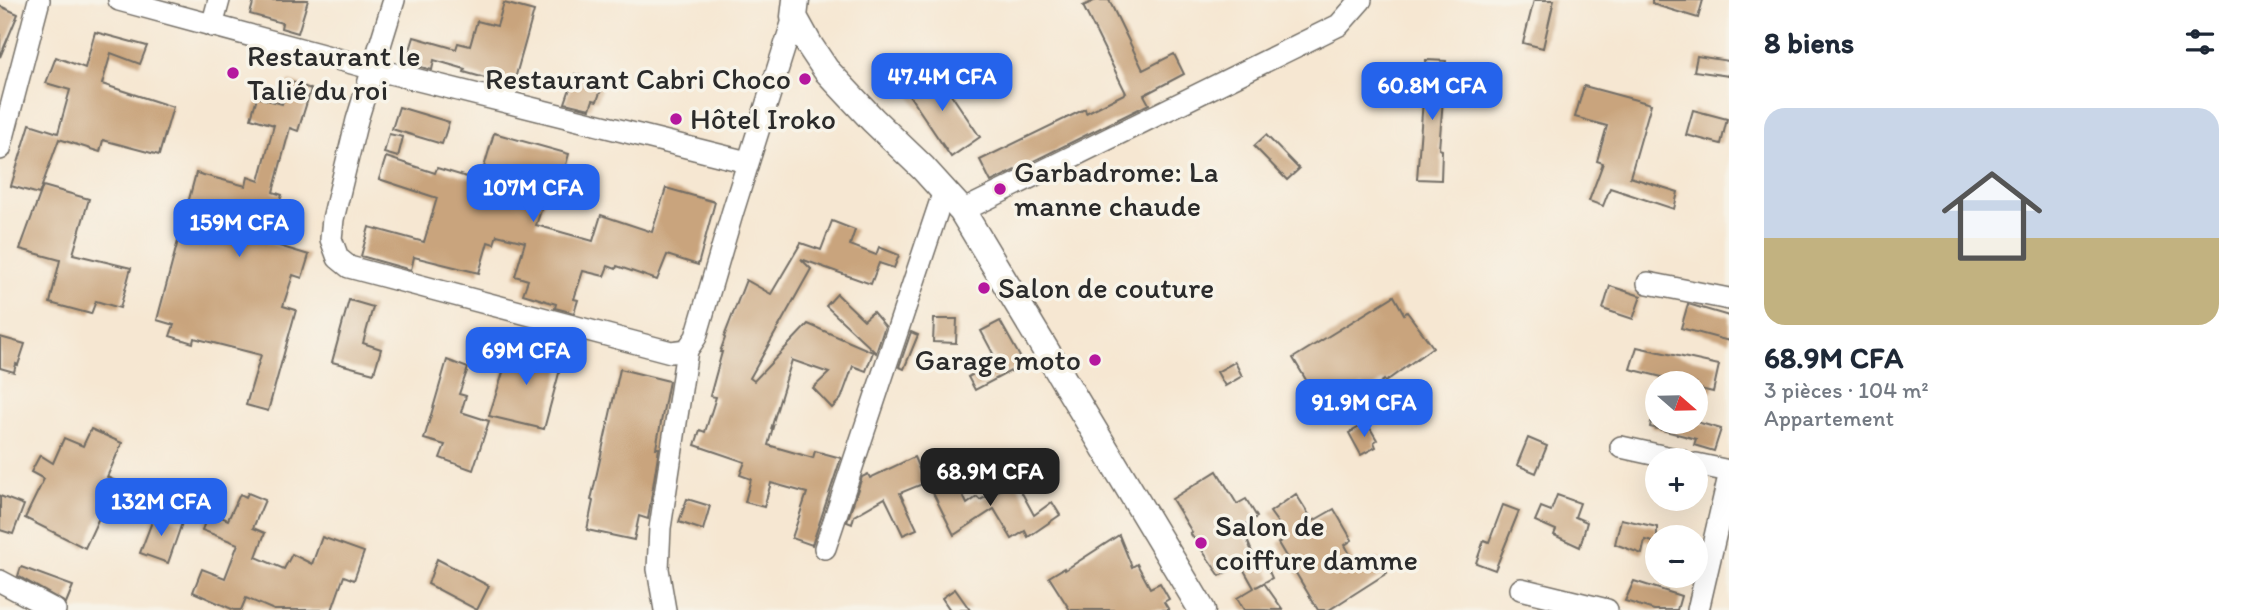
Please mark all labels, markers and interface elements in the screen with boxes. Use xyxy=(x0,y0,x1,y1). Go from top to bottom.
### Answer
icon: filters xyxy=(2181,23,2219,61)
text: 8 biens xyxy=(1764,24,1854,61)
place label: Restaurant le Talié du roi xyxy=(247,37,420,108)
pin: 47.4M CFA xyxy=(862,54,1022,113)
place label: Restaurant Cabri Choco xyxy=(485,60,791,97)
text: 47.4M CFA xyxy=(887,62,997,90)
pin: 60.8M CFA xyxy=(1352,62,1512,122)
marker: Restaurant le Talié du roi xyxy=(225,65,241,81)
marker: Restaurant Cabri Choco xyxy=(797,71,813,87)
text: 60.8M CFA xyxy=(1377,71,1487,99)
place label: Hôtel Iroko xyxy=(690,100,836,137)
marker: Hôtel Iroko xyxy=(668,111,684,127)
place label: Garbadrome: La manne chaude xyxy=(1014,153,1219,224)
icon: home xyxy=(1929,153,2055,279)
pin: 107M CFA xyxy=(461,164,605,224)
text: 107M CFA xyxy=(483,173,583,201)
marker: Garbadrome: La manne chaude xyxy=(992,181,1008,197)
pin: 159M CFA xyxy=(167,200,311,259)
text: 159M CFA xyxy=(189,208,289,236)
place label: Salon de couture xyxy=(998,269,1214,306)
marker: Salon de couture xyxy=(976,280,992,296)
pin: 69M CFA xyxy=(461,328,591,387)
text: 69M CFA xyxy=(482,336,570,364)
text: 68.9M CFA xyxy=(1764,339,1903,376)
place label: Garage moto xyxy=(915,341,1081,378)
marker: Garage moto xyxy=(1087,352,1103,368)
north arrow xyxy=(1645,371,1708,434)
map controls xyxy=(1645,371,1708,588)
text: 3 pièces · 104 m² xyxy=(1764,376,1929,404)
pin: 91.9M CFA xyxy=(1284,380,1444,439)
text: 91.9M CFA xyxy=(1312,388,1416,416)
text: Appartement xyxy=(1764,404,1894,432)
pin: 68.9M CFA xyxy=(910,448,1070,508)
button: + xyxy=(1645,448,1708,511)
text: 68.9M CFA xyxy=(937,457,1043,485)
pin: 132M CFA xyxy=(89,478,233,538)
text: 132M CFA xyxy=(111,487,211,515)
place label: Salon de coiffure damme xyxy=(1215,507,1418,578)
button: − xyxy=(1645,525,1708,588)
marker: Salon de coiffure damme xyxy=(1193,535,1209,551)

